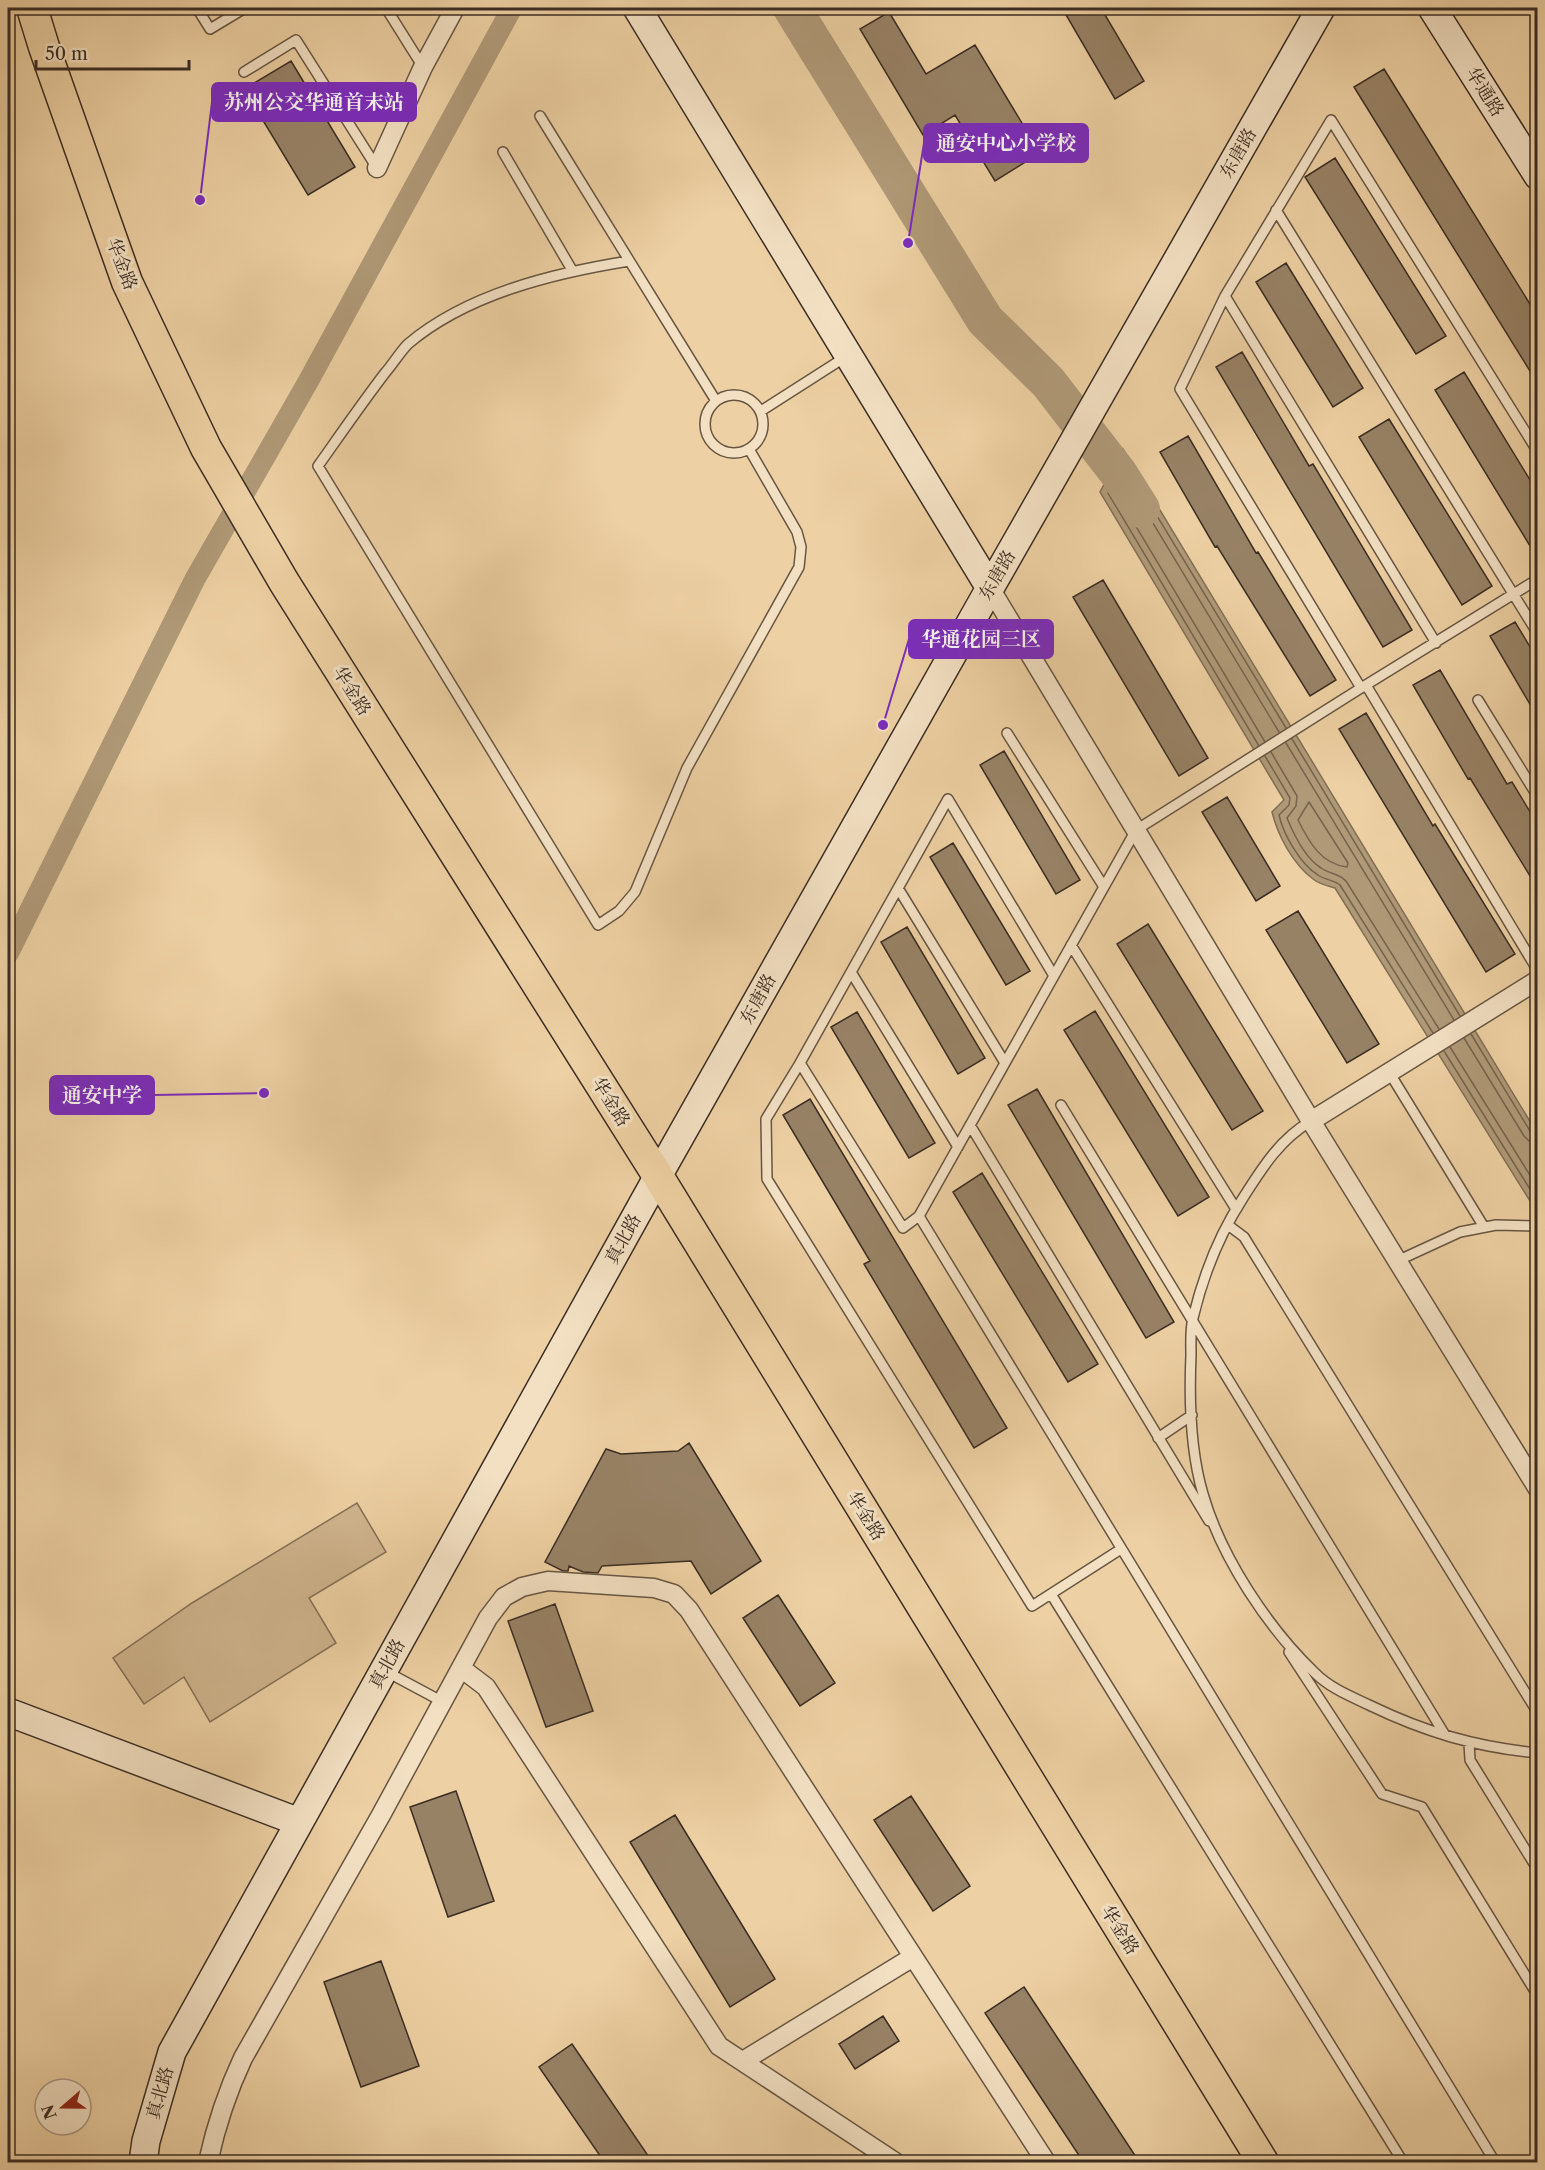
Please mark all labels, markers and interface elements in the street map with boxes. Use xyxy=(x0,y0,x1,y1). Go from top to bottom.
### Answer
scale bar xyxy=(36,33,189,71)
text: 50 m xyxy=(45,43,88,65)
street label: 华通路 xyxy=(1461,63,1509,121)
callout: 苏州公交华通首末站 xyxy=(212,83,416,121)
text: 苏州公交华通首末站 xyxy=(224,90,404,114)
callout: 通安中心小学校 xyxy=(924,124,1088,162)
street label: 东唐路 xyxy=(1215,124,1261,182)
text: 通安中心小学校 xyxy=(936,131,1076,155)
street label: 华金路 xyxy=(102,235,142,293)
street label: 东唐路 xyxy=(974,546,1020,604)
callout: 华通花园三区 xyxy=(909,620,1053,658)
text: 华通花园三区 xyxy=(921,627,1041,651)
street label: 华金路 xyxy=(328,662,376,720)
street label: 东唐路 xyxy=(735,970,781,1028)
street label: 华金路 xyxy=(587,1073,635,1131)
callout: 通安中学 xyxy=(50,1076,154,1114)
text: 通安中学 xyxy=(62,1083,142,1107)
street label: 真北路 xyxy=(600,1210,646,1268)
street label: 华金路 xyxy=(842,1487,890,1545)
street label: 真北路 xyxy=(364,1635,410,1693)
street label: 华金路 xyxy=(1096,1901,1144,1959)
street label: 真北路 xyxy=(142,2064,178,2122)
north arrow xyxy=(33,2077,93,2137)
text: N xyxy=(37,2102,61,2122)

